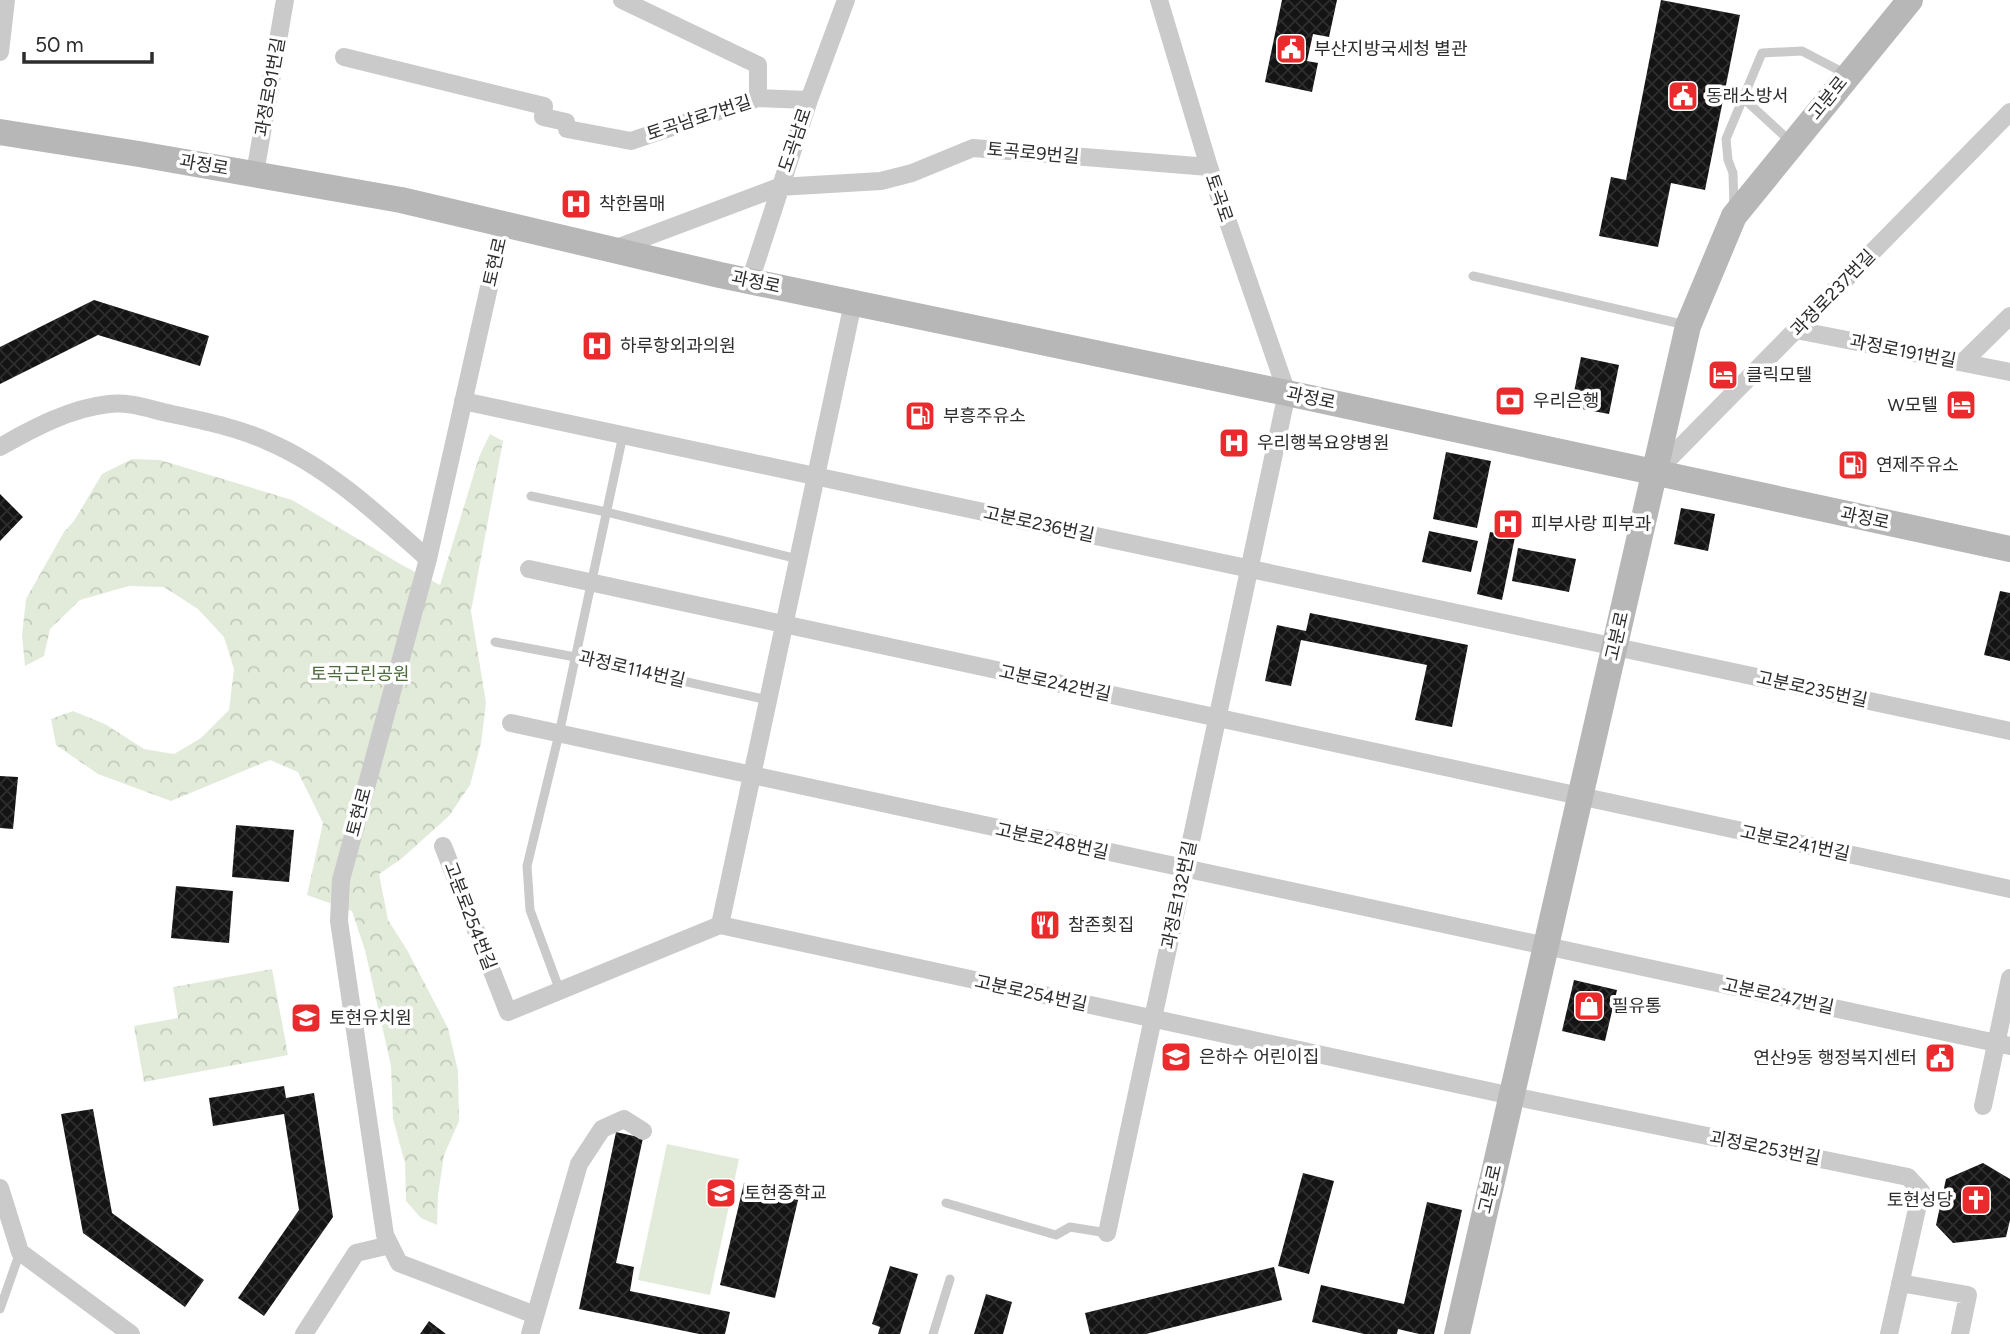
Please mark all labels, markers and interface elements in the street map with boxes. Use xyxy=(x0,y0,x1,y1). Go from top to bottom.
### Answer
scale bar xyxy=(24,21,152,65)
text: 50 m xyxy=(35,32,84,57)
public building icon: 부산지방국세청 별관 xyxy=(1274,32,1308,66)
street label: 과정로91번길 xyxy=(250,36,290,138)
place label: 부산지방국세청 별관 xyxy=(1314,38,1468,60)
street label: 고분로 xyxy=(1804,72,1852,124)
public building icon: 동래소방서 xyxy=(1666,79,1700,113)
place label: 동래소방서 xyxy=(1706,85,1789,107)
street label: 토곡남로7번길 xyxy=(644,91,754,145)
street label: 도곡남로 xyxy=(774,105,816,175)
street label: 토곡로9번길 xyxy=(986,138,1080,168)
street label: 과정로 xyxy=(178,150,230,180)
street label: 토곡로 xyxy=(1201,171,1237,225)
hospital icon: 착한몸매 xyxy=(559,187,593,221)
place label: 착한몸매 xyxy=(599,193,665,215)
street label: 토현로 xyxy=(479,235,511,289)
street label: 과정로237번길 xyxy=(1786,245,1880,341)
street label: 과정로 xyxy=(729,266,783,298)
hospital icon: 하루항외과의원 xyxy=(580,329,614,363)
street label: 과정로191번길 xyxy=(1848,330,1958,372)
place label: 하루항외과의원 xyxy=(620,335,736,357)
hotel icon: 클릭모텔 xyxy=(1706,358,1740,392)
place label: 클릭모텔 xyxy=(1746,364,1812,386)
street label: 과정로 xyxy=(1284,382,1338,414)
bank icon: 우리은행 xyxy=(1493,384,1527,418)
hotel icon: W모텔 xyxy=(1944,388,1978,422)
place label: 우리은행 xyxy=(1533,390,1599,412)
place label: W모텔 xyxy=(1888,394,1938,416)
fuel station icon: 부흥주유소 xyxy=(903,399,937,433)
place label: 부흥주유소 xyxy=(943,405,1026,427)
hospital icon: 우리행복요양병원 xyxy=(1217,426,1251,460)
place label: 우리행복요양병원 xyxy=(1257,432,1389,454)
fuel station icon: 연제주유소 xyxy=(1836,448,1870,482)
place label: 연제주유소 xyxy=(1876,454,1959,476)
street label: 고분로236번길 xyxy=(982,502,1096,546)
street label: 과정로 xyxy=(1838,502,1892,534)
hospital icon: 피부사랑 피부과 xyxy=(1491,507,1525,541)
place label: 피부사랑 피부과 xyxy=(1531,513,1652,535)
street label: 고분로 xyxy=(1601,609,1633,663)
street label: 과정로114번길 xyxy=(576,646,688,692)
street label: 고분로242번길 xyxy=(997,660,1113,706)
park label: 토곡근린공원 xyxy=(310,663,410,685)
street label: 고분로235번길 xyxy=(1754,666,1870,712)
street label: 토현로 xyxy=(342,785,376,839)
street label: 고분로248번길 xyxy=(993,818,1111,864)
street label: 고분로241번길 xyxy=(1738,821,1852,865)
street label: 과정로132번길 xyxy=(1157,839,1201,951)
street label: 고분로254번길 xyxy=(439,859,501,973)
restaurant icon: 참존횟집 xyxy=(1028,908,1062,942)
place label: 참존횟집 xyxy=(1068,914,1134,936)
street label: 고분로254번길 xyxy=(973,970,1089,1016)
street label: 고분로247번길 xyxy=(1720,973,1836,1019)
shop icon: 필유통 xyxy=(1572,989,1606,1023)
place label: 필유통 xyxy=(1612,995,1662,1017)
school or university icon: 토현유치원 xyxy=(289,1001,323,1035)
place label: 토현유치원 xyxy=(329,1007,412,1029)
school or university icon: 은하수 어린이집 xyxy=(1159,1040,1193,1074)
public building icon: 연산9동 행정복지센터 xyxy=(1923,1041,1957,1075)
place label: 은하수 어린이집 xyxy=(1199,1046,1319,1068)
place label: 연산9동 행정복지센터 xyxy=(1753,1047,1917,1069)
street label: 괴정로253번길 xyxy=(1707,1126,1823,1170)
street label: 고분로 xyxy=(1474,1162,1506,1216)
school or university icon: 토현중학교 xyxy=(704,1176,738,1210)
place label: 토현중학교 xyxy=(744,1182,827,1204)
church icon: 토현성당 xyxy=(1959,1183,1993,1217)
place label: 토현성당 xyxy=(1887,1189,1953,1211)

